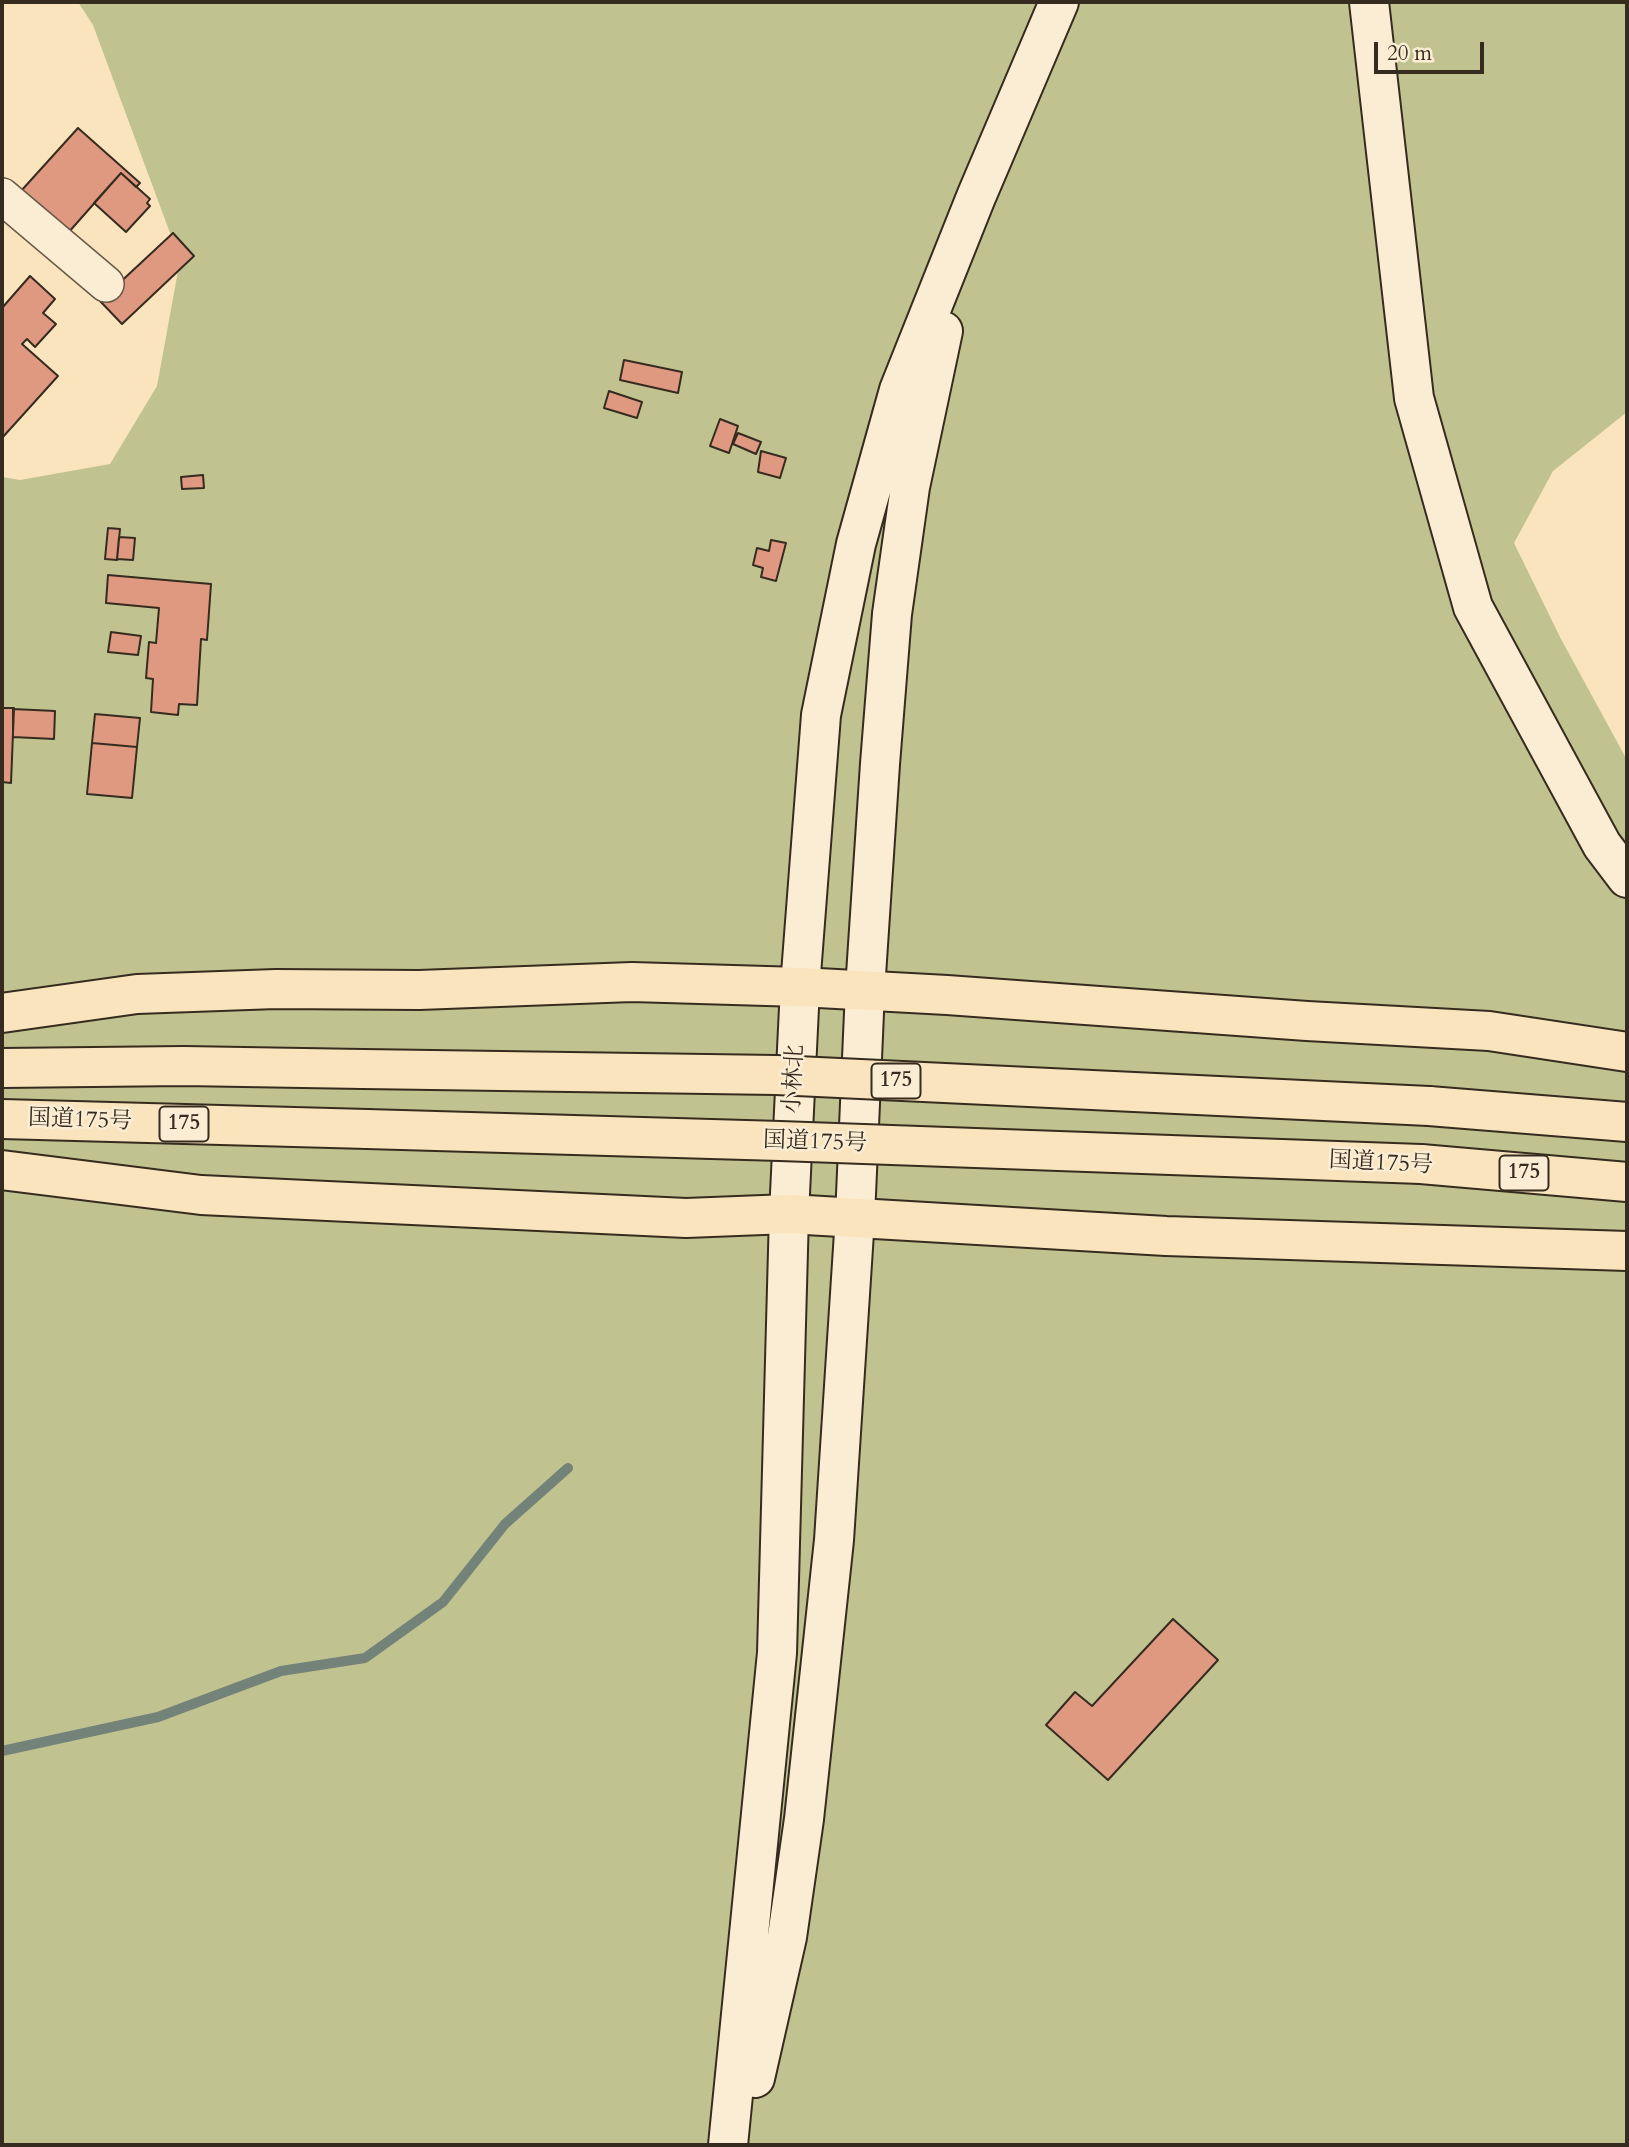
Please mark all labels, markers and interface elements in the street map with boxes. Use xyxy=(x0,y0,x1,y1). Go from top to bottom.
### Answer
scale bar xyxy=(1377,28,1487,72)
text: 20 m xyxy=(1387,39,1432,68)
street label: 小林北 xyxy=(779,1044,811,1114)
road number: 175 xyxy=(872,1064,920,1098)
street label: 国道175号 xyxy=(27,1105,133,1137)
road number: 175 xyxy=(160,1106,208,1142)
street label: 国道175号 xyxy=(762,1127,868,1159)
street label: 国道175号 xyxy=(1328,1147,1434,1181)
road number: 175 xyxy=(1500,1156,1548,1190)

